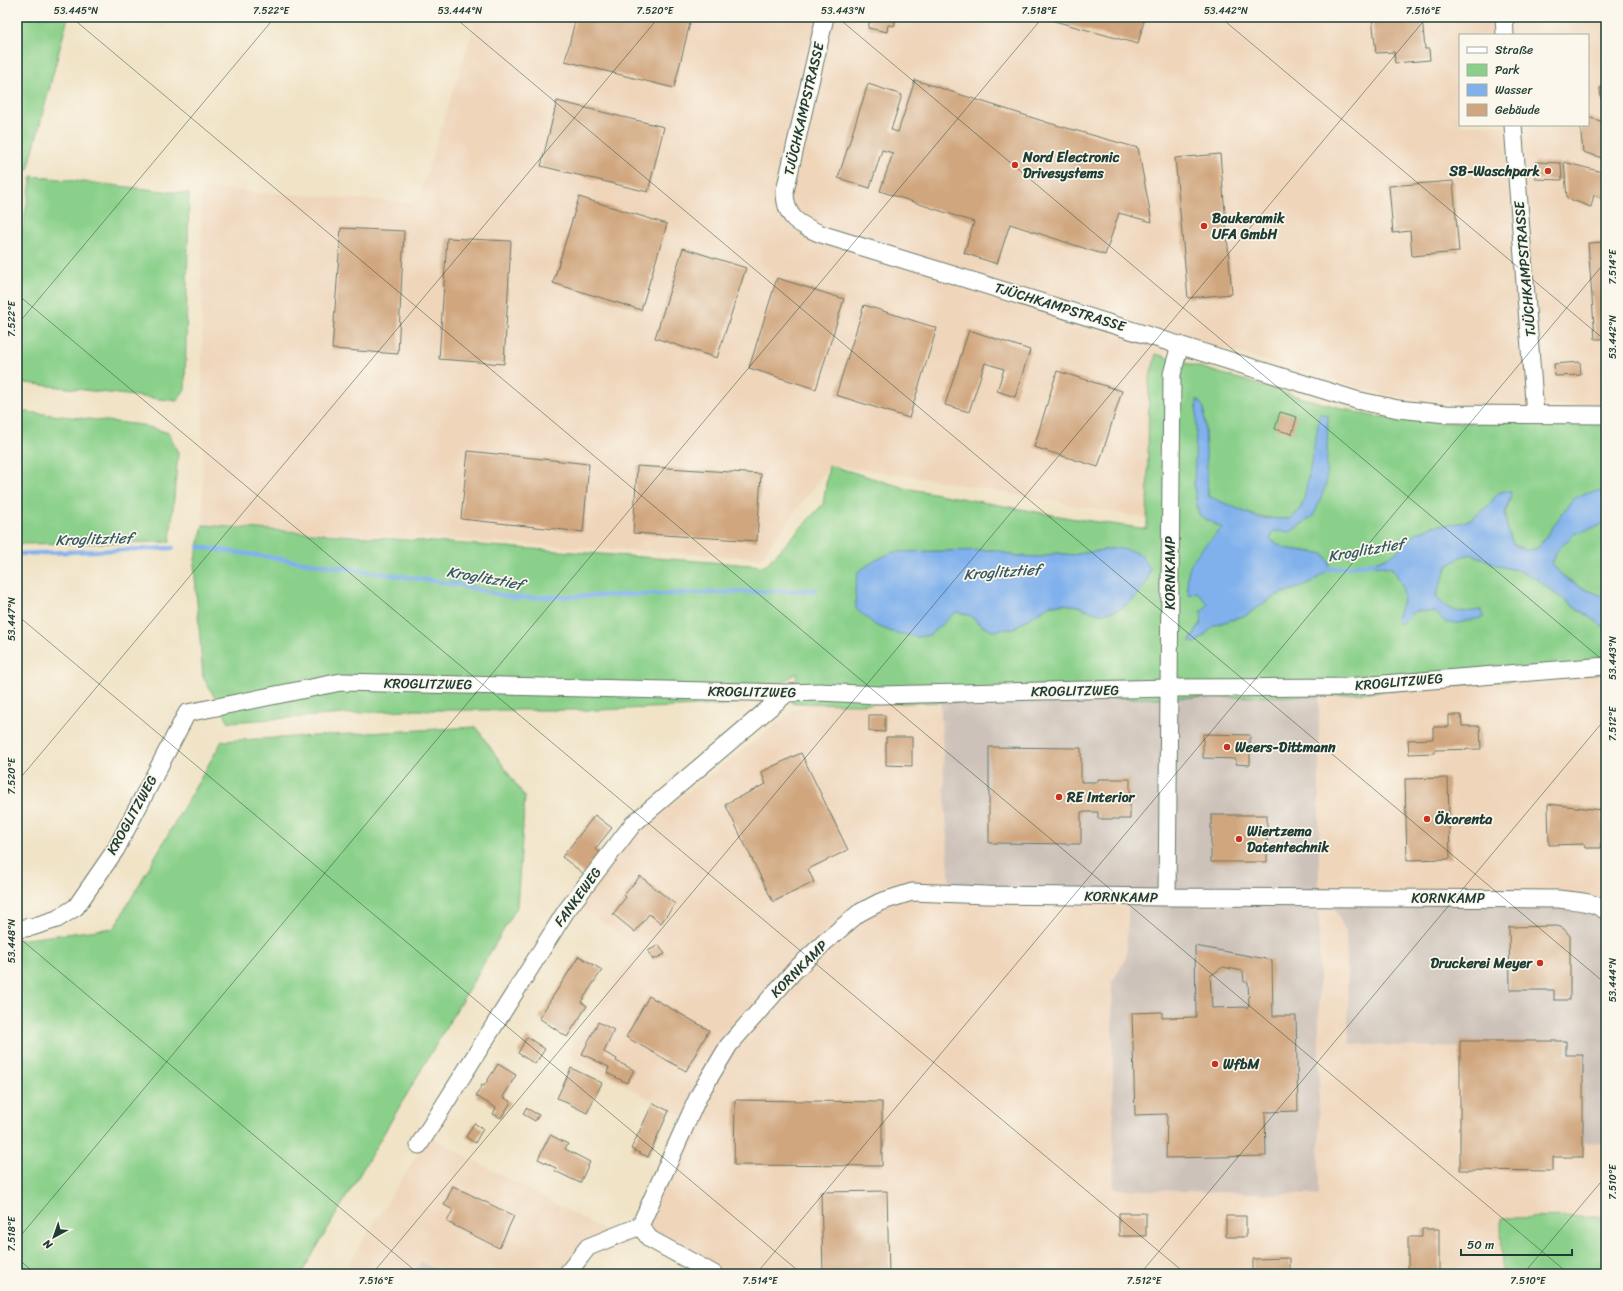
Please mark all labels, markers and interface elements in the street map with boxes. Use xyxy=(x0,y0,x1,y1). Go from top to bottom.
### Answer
text: 53.445°N xyxy=(54,2,98,20)
text: 7.522°E xyxy=(253,2,291,20)
text: 53.444°N xyxy=(438,2,482,20)
text: 7.520°E xyxy=(637,2,675,20)
text: 53.443°N xyxy=(821,2,865,20)
text: 7.518°E xyxy=(1022,2,1058,20)
text: 53.442°N xyxy=(1204,2,1248,20)
text: 7.516°E xyxy=(1406,2,1442,20)
legend xyxy=(1459,34,1589,126)
street label: TJÜCHKAMPSTRASSE xyxy=(777,39,832,178)
text: Straße xyxy=(1495,39,1533,61)
text: Park xyxy=(1495,59,1520,81)
text: Wasser xyxy=(1495,79,1533,101)
text: Gebäude xyxy=(1495,99,1540,121)
place label: Nord Electronic Drivesystems xyxy=(1022,145,1120,186)
place label: SB-Waschpark xyxy=(1448,159,1541,184)
marker: Nord Electronic Drivesystems xyxy=(1010,160,1020,170)
marker: SB-Waschpark xyxy=(1543,166,1553,176)
street label: TJÜCHKAMPSTRASSE xyxy=(1507,199,1543,338)
place label: Baukeramik UFA GmbH xyxy=(1212,206,1285,247)
marker: Baukeramik UFA GmbH xyxy=(1199,221,1209,231)
text: 7.514°E xyxy=(1604,248,1622,285)
street label: TJÜCHKAMPSTRASSE xyxy=(991,275,1130,339)
text: 7.522°E xyxy=(3,299,21,337)
text: 53.442°N xyxy=(1604,315,1622,359)
water label: Kroglitztief xyxy=(55,525,137,553)
water label: Kroglitztief xyxy=(1326,530,1411,569)
street label: KORNKAMP xyxy=(1158,536,1183,610)
water label: Kroglitztief xyxy=(963,556,1046,588)
water label: Kroglitztief xyxy=(445,559,530,598)
text: 53.447°N xyxy=(3,597,21,641)
text: 53.443°N xyxy=(1604,636,1622,680)
street label: KROGLITZWEG xyxy=(1354,666,1444,698)
street label: KROGLITZWEG xyxy=(384,671,473,697)
street label: KROGLITZWEG xyxy=(1031,678,1120,704)
street label: KROGLITZWEG xyxy=(708,679,797,705)
text: 7.512°E xyxy=(1604,705,1622,741)
place label: Weers-Dittmann xyxy=(1235,735,1336,760)
marker: Weers-Dittmann xyxy=(1222,742,1232,752)
text: 7.520°E xyxy=(3,756,21,794)
street label: KROGLITZWEG xyxy=(100,770,164,860)
place label: RE Interior xyxy=(1066,785,1136,810)
marker: RE Interior xyxy=(1054,792,1064,802)
place label: Ökorenta xyxy=(1434,807,1493,832)
marker: Ökorenta xyxy=(1422,814,1432,824)
place label: Wiertzema Datentechnik xyxy=(1247,819,1329,860)
marker: Wiertzema Datentechnik xyxy=(1234,834,1244,844)
street label: FANKEWEG xyxy=(548,862,609,932)
street label: KORNKAMP xyxy=(1084,884,1158,910)
street label: KORNKAMP xyxy=(1411,886,1485,911)
text: 53.448°N xyxy=(3,919,21,963)
street label: KORNKAMP xyxy=(764,934,834,1004)
place label: Druckerei Meyer xyxy=(1430,951,1533,976)
marker: Druckerei Meyer xyxy=(1535,958,1545,968)
text: 53.444°N xyxy=(1604,958,1622,1002)
place label: WfbM xyxy=(1223,1052,1260,1077)
marker: WfbM xyxy=(1210,1059,1220,1069)
text: 7.510°E xyxy=(1604,1163,1622,1200)
text: 7.518°E xyxy=(3,1215,21,1252)
north arrow xyxy=(34,1217,74,1257)
scale bar xyxy=(1461,1231,1572,1257)
text: N xyxy=(39,1234,58,1255)
text: 50 m xyxy=(1467,1234,1494,1256)
text: 7.516°E xyxy=(359,1272,395,1290)
text: 7.514°E xyxy=(742,1272,779,1290)
text: 7.512°E xyxy=(1127,1272,1163,1290)
text: 7.510°E xyxy=(1510,1272,1547,1290)

